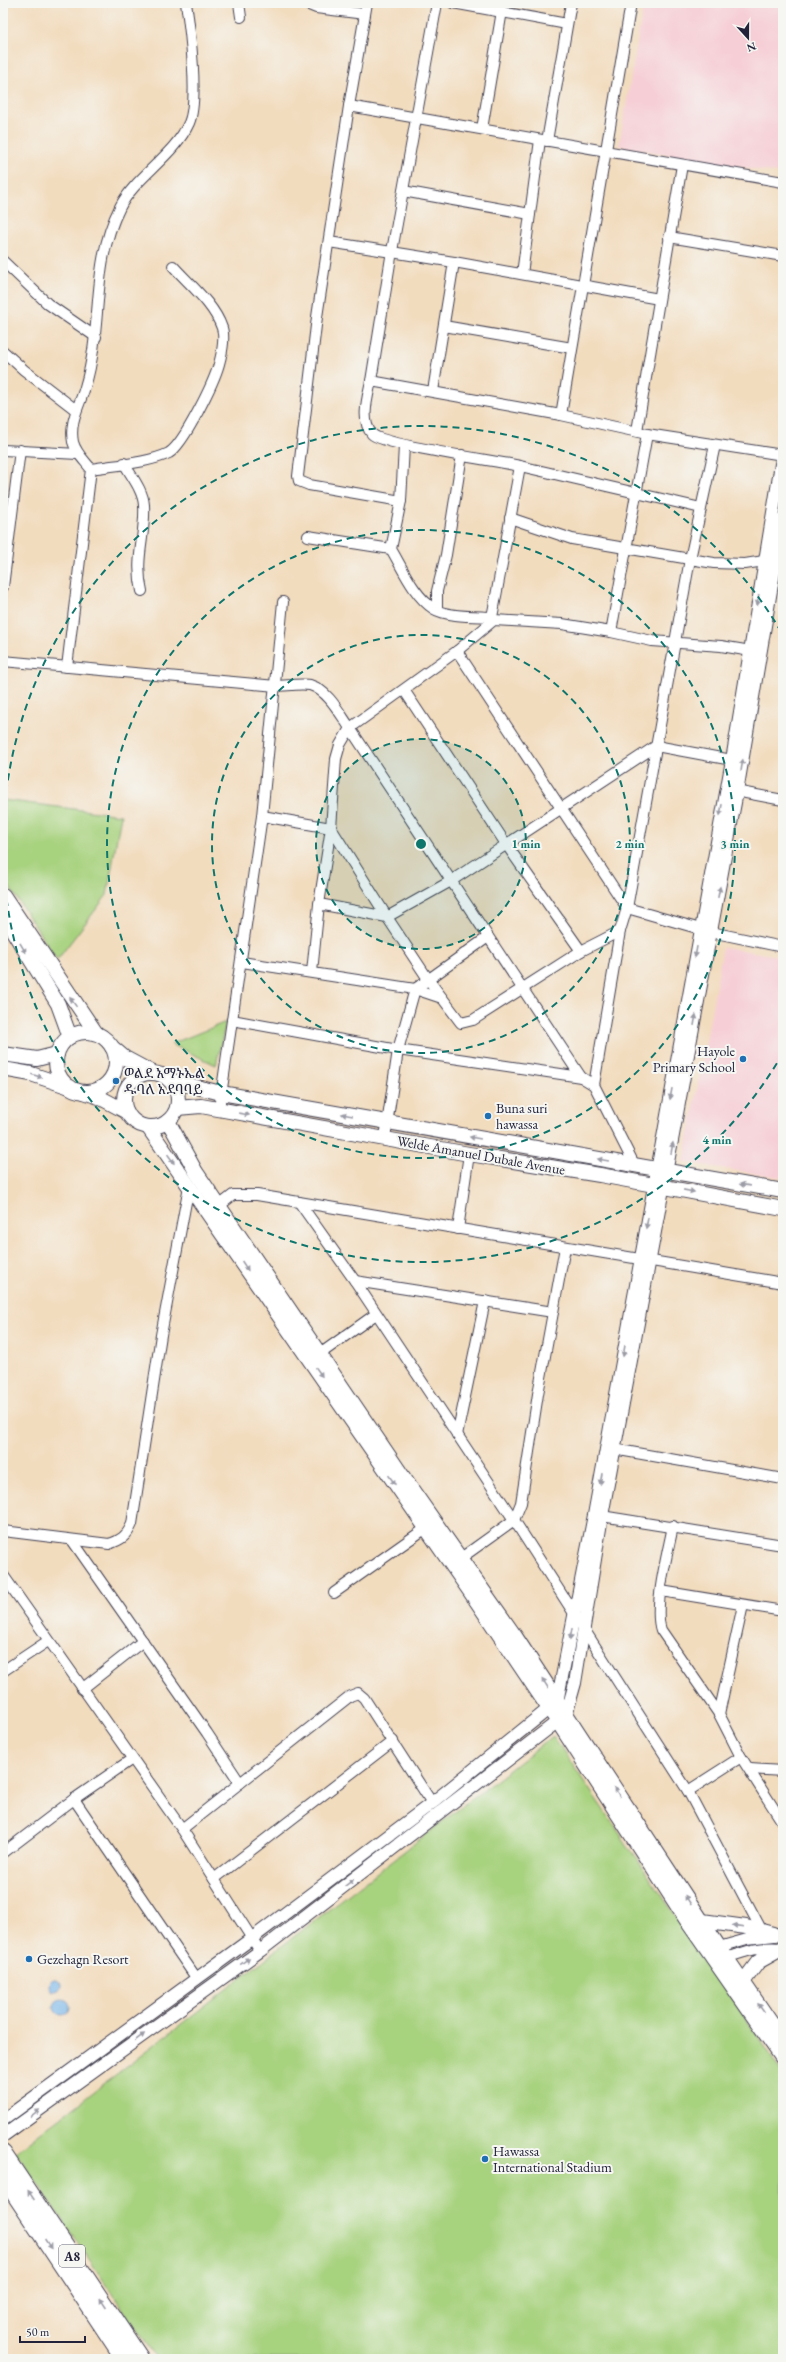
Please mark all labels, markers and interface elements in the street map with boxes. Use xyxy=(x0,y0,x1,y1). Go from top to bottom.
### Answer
north arrow xyxy=(728,18,768,58)
text: N xyxy=(745,39,758,56)
one-way arrow xyxy=(755,594,761,606)
one-way arrow xyxy=(739,758,745,771)
one-way arrow xyxy=(718,804,724,817)
text: 1 min xyxy=(511,836,541,852)
text: 2 min xyxy=(615,836,645,852)
text: 3 min xyxy=(720,836,750,852)
centre of rings xyxy=(414,837,428,851)
one-way arrow xyxy=(716,886,722,899)
one-way arrow xyxy=(19,943,27,953)
one-way arrow xyxy=(693,946,699,958)
one-way arrow xyxy=(69,996,77,1007)
one-way arrow xyxy=(692,1014,698,1026)
place label: Hayole Primary School xyxy=(653,1042,736,1076)
marker: Hayole Primary School xyxy=(738,1054,748,1064)
place label: ወልደ አማኑኤል ዱባለ አደባባይ xyxy=(124,1064,205,1098)
one-way arrow xyxy=(31,1074,43,1080)
marker: ወልደ አማኑኤል ዱባለ አደባባይ xyxy=(111,1076,121,1086)
one-way arrow xyxy=(667,1088,673,1100)
place label: Buna suri hawassa xyxy=(496,1099,548,1133)
one-way arrow xyxy=(238,1111,250,1117)
marker: Buna suri hawassa xyxy=(483,1111,493,1121)
one-way arrow xyxy=(340,1112,353,1118)
street label: Welde Amanuel Dubale Avenue xyxy=(396,1131,567,1179)
text: 4 min xyxy=(702,1132,732,1148)
one-way arrow xyxy=(469,1134,481,1140)
one-way arrow xyxy=(669,1142,675,1154)
one-way arrow xyxy=(167,1154,175,1164)
one-way arrow xyxy=(596,1157,609,1163)
one-way arrow xyxy=(738,1182,751,1188)
one-way arrow xyxy=(683,1188,695,1194)
one-way arrow xyxy=(644,1217,650,1229)
one-way arrow xyxy=(241,1260,248,1272)
one-way arrow xyxy=(621,1345,627,1357)
one-way arrow xyxy=(315,1367,323,1378)
one-way arrow xyxy=(597,1473,603,1485)
one-way arrow xyxy=(388,1475,396,1485)
one-way arrow xyxy=(568,1628,574,1640)
one-way arrow xyxy=(542,1677,549,1689)
one-way arrow xyxy=(613,1786,620,1798)
one-way arrow xyxy=(344,1879,355,1887)
one-way arrow xyxy=(684,1895,692,1906)
one-way arrow xyxy=(732,1922,744,1929)
place label: Gezehagn Resort xyxy=(37,1950,129,1968)
marker: Gezehagn Resort xyxy=(24,1954,34,1964)
one-way arrow xyxy=(240,1957,251,1965)
one-way arrow xyxy=(757,2003,765,2013)
one-way arrow xyxy=(135,2033,145,2041)
one-way arrow xyxy=(29,2109,40,2117)
place label: Hawassa International Stadium xyxy=(493,2142,612,2176)
marker: Hawassa International Stadium xyxy=(480,2154,490,2164)
one-way arrow xyxy=(27,2190,35,2200)
one-way arrow xyxy=(44,2239,52,2249)
road number: A8 xyxy=(59,2245,85,2267)
one-way arrow xyxy=(100,2297,107,2309)
scale bar xyxy=(20,2318,85,2344)
text: 50 m xyxy=(26,2324,50,2340)

